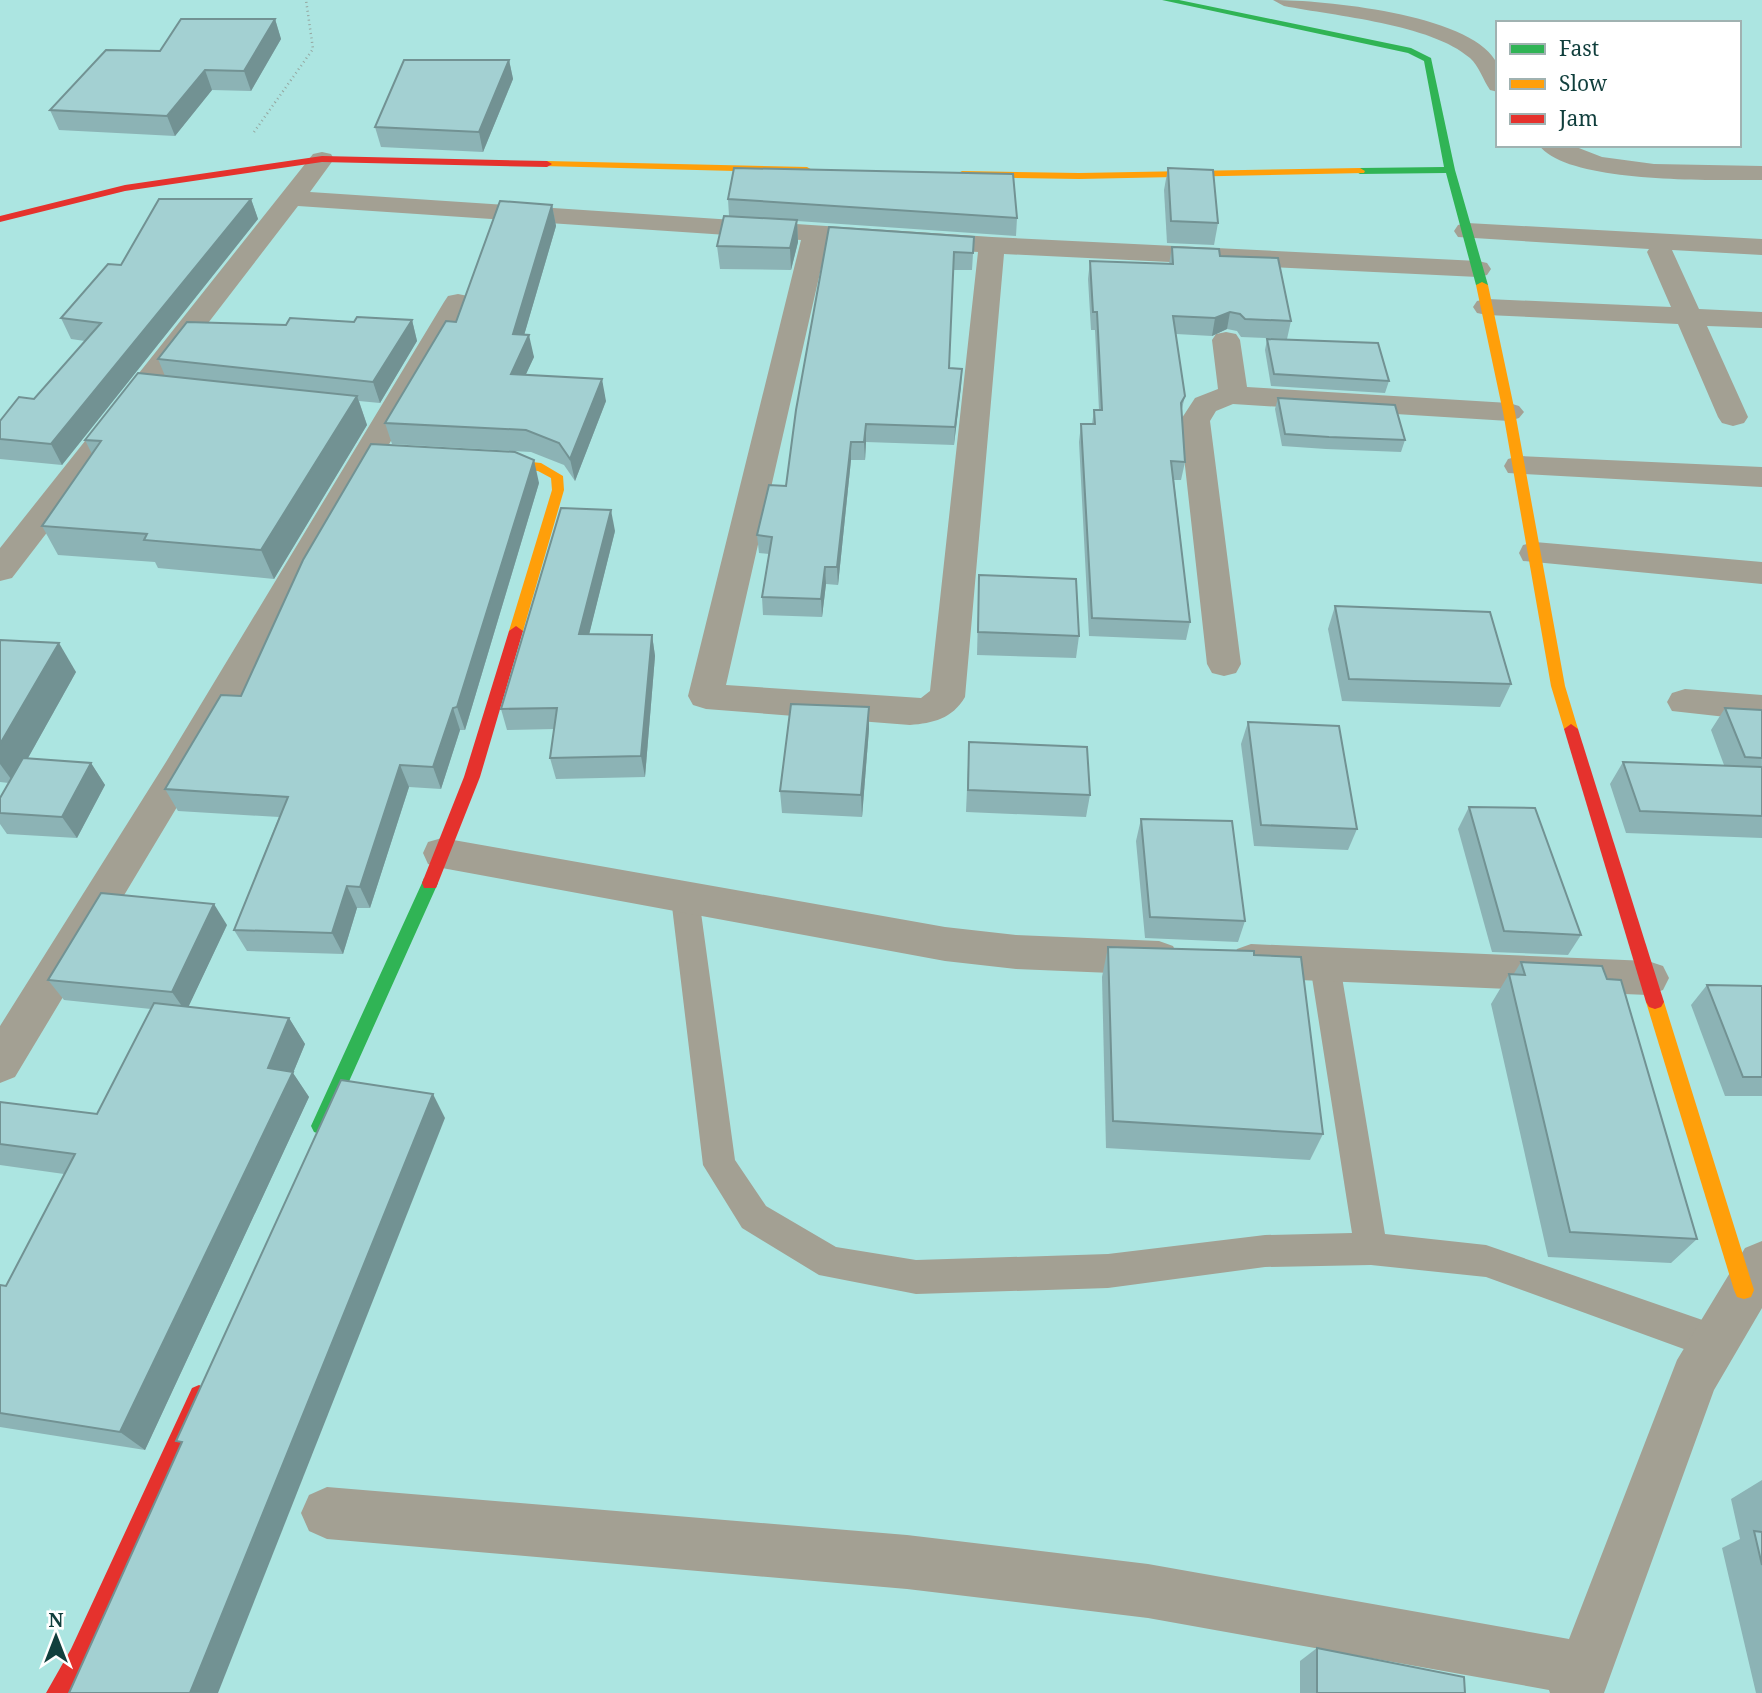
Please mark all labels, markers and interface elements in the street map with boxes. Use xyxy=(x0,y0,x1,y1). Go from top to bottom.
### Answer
legend xyxy=(1496,21,1741,147)
text: Fast xyxy=(1559,34,1599,62)
text: Slow xyxy=(1559,69,1608,97)
text: Jam xyxy=(1558,104,1598,132)
north arrow xyxy=(21,1602,91,1672)
text: N xyxy=(49,1607,64,1633)

